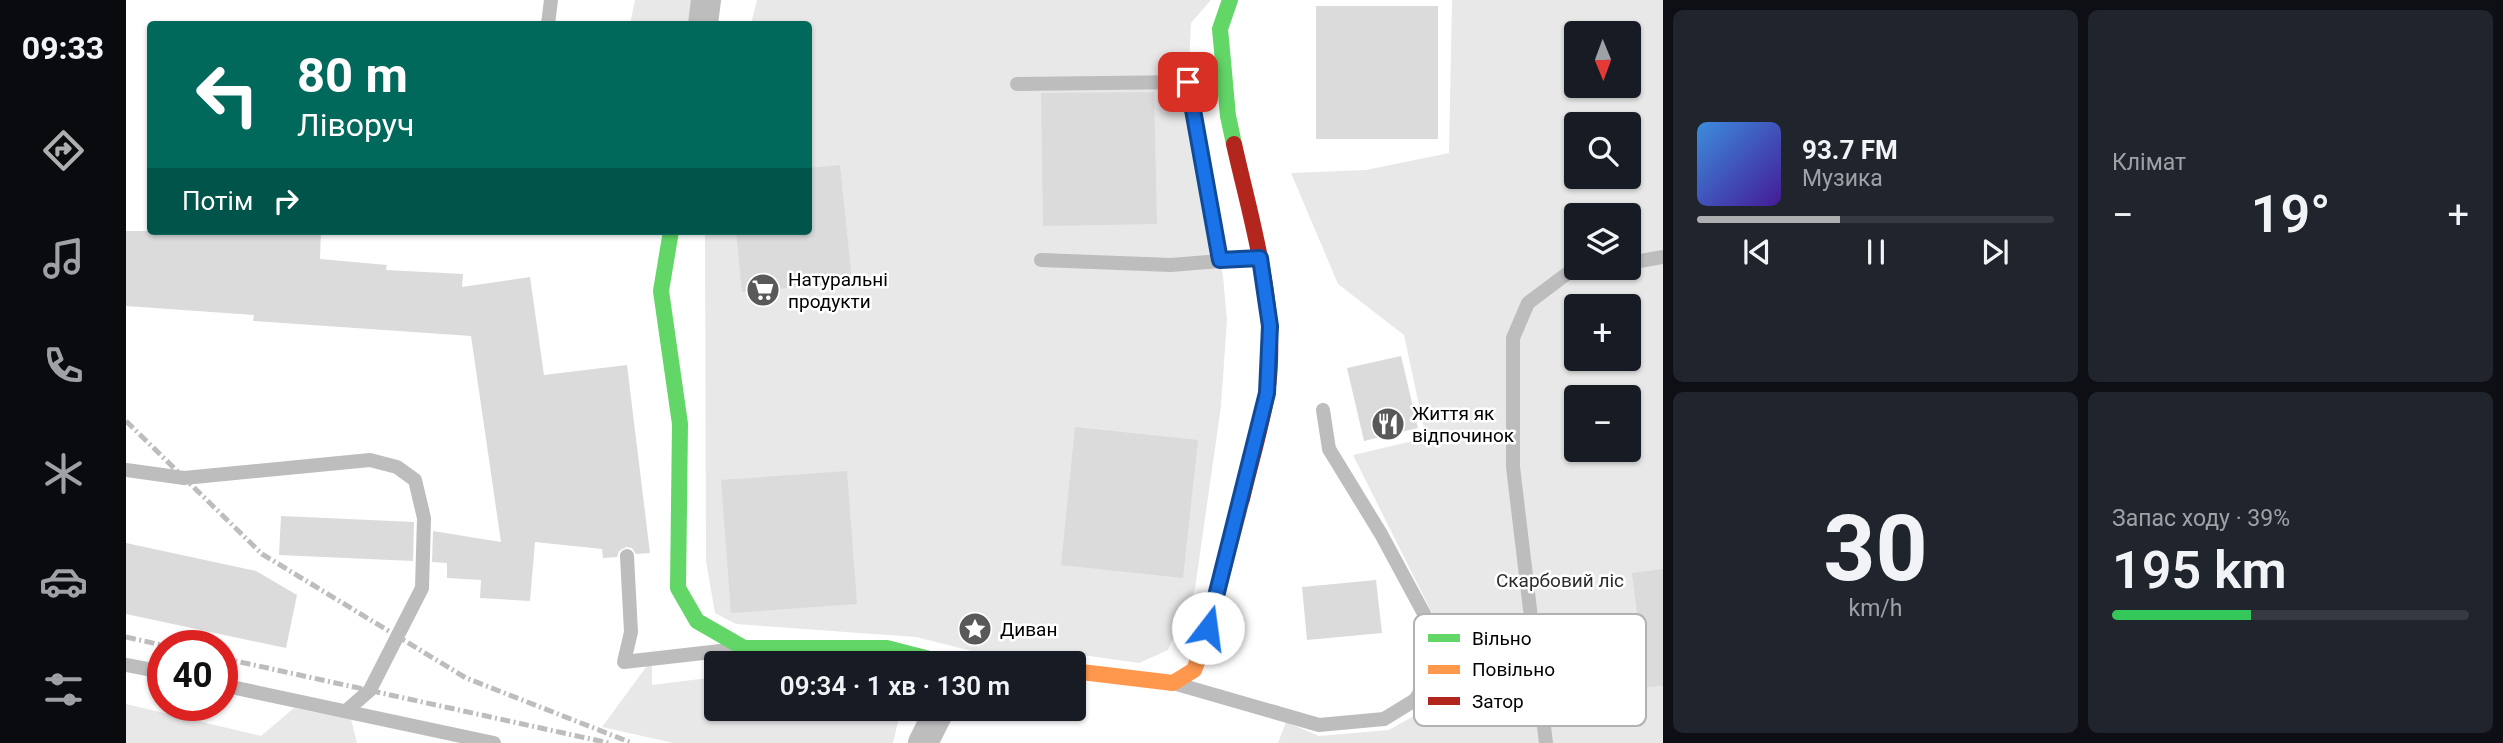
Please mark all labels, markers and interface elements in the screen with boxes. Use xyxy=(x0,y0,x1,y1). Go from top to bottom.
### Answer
north arrow xyxy=(1564,21,1642,98)
map controls xyxy=(1564,21,1641,462)
text: 09:33 xyxy=(22,29,104,67)
text: 80 m xyxy=(297,47,408,104)
icon: left xyxy=(182,49,273,140)
pin xyxy=(1158,52,1218,112)
icon: arrive xyxy=(1169,63,1207,101)
text: Ліворуч xyxy=(297,106,414,144)
button: search xyxy=(1564,112,1641,189)
icon: directions xyxy=(39,126,88,175)
text: 93.7 FM xyxy=(1802,135,1898,165)
text: Клімат xyxy=(2112,149,2186,176)
text: Музика xyxy=(1802,165,1883,192)
icon: right xyxy=(267,182,305,220)
text: 19° xyxy=(2251,184,2330,245)
text: Потім xyxy=(182,186,253,216)
text: − xyxy=(2112,193,2134,237)
text: + xyxy=(2447,193,2469,237)
button: layers xyxy=(1564,203,1641,280)
icon: previous xyxy=(1738,233,1776,271)
icon: pause xyxy=(1857,233,1895,271)
icon: next xyxy=(1976,233,2014,271)
icon: music xyxy=(39,234,88,283)
place label: Натуральні продукти xyxy=(788,268,888,313)
supermarket icon: Натуральні продукти xyxy=(744,271,782,309)
button: + xyxy=(1564,294,1641,371)
icon: phone xyxy=(39,341,88,390)
button: − xyxy=(1564,385,1641,462)
place label: Життя як відпочинок xyxy=(1412,402,1515,447)
restaurant icon: Життя як відпочинок xyxy=(1369,405,1407,443)
icon: climate xyxy=(39,449,88,498)
text: 30 xyxy=(1823,496,1928,602)
text: Запас ходу · 39% xyxy=(2112,505,2290,532)
text: 195 km xyxy=(2112,540,2287,601)
icon: car xyxy=(39,557,88,606)
park label: Скарбовий ліс xyxy=(1496,569,1624,592)
position arrow xyxy=(1171,591,1245,665)
text: km/h xyxy=(1849,595,1903,622)
place icon: Диван xyxy=(956,610,994,648)
legend xyxy=(1414,614,1646,726)
place label: Диван xyxy=(1000,618,1057,641)
text: Вільно xyxy=(1472,627,1532,650)
speed limit sign: 40 xyxy=(147,630,238,721)
text: Повільно xyxy=(1472,658,1555,681)
icon: filters xyxy=(39,665,88,714)
text: 09:34 · 1 хв · 130 m xyxy=(780,671,1010,701)
text: Затор xyxy=(1472,690,1524,713)

